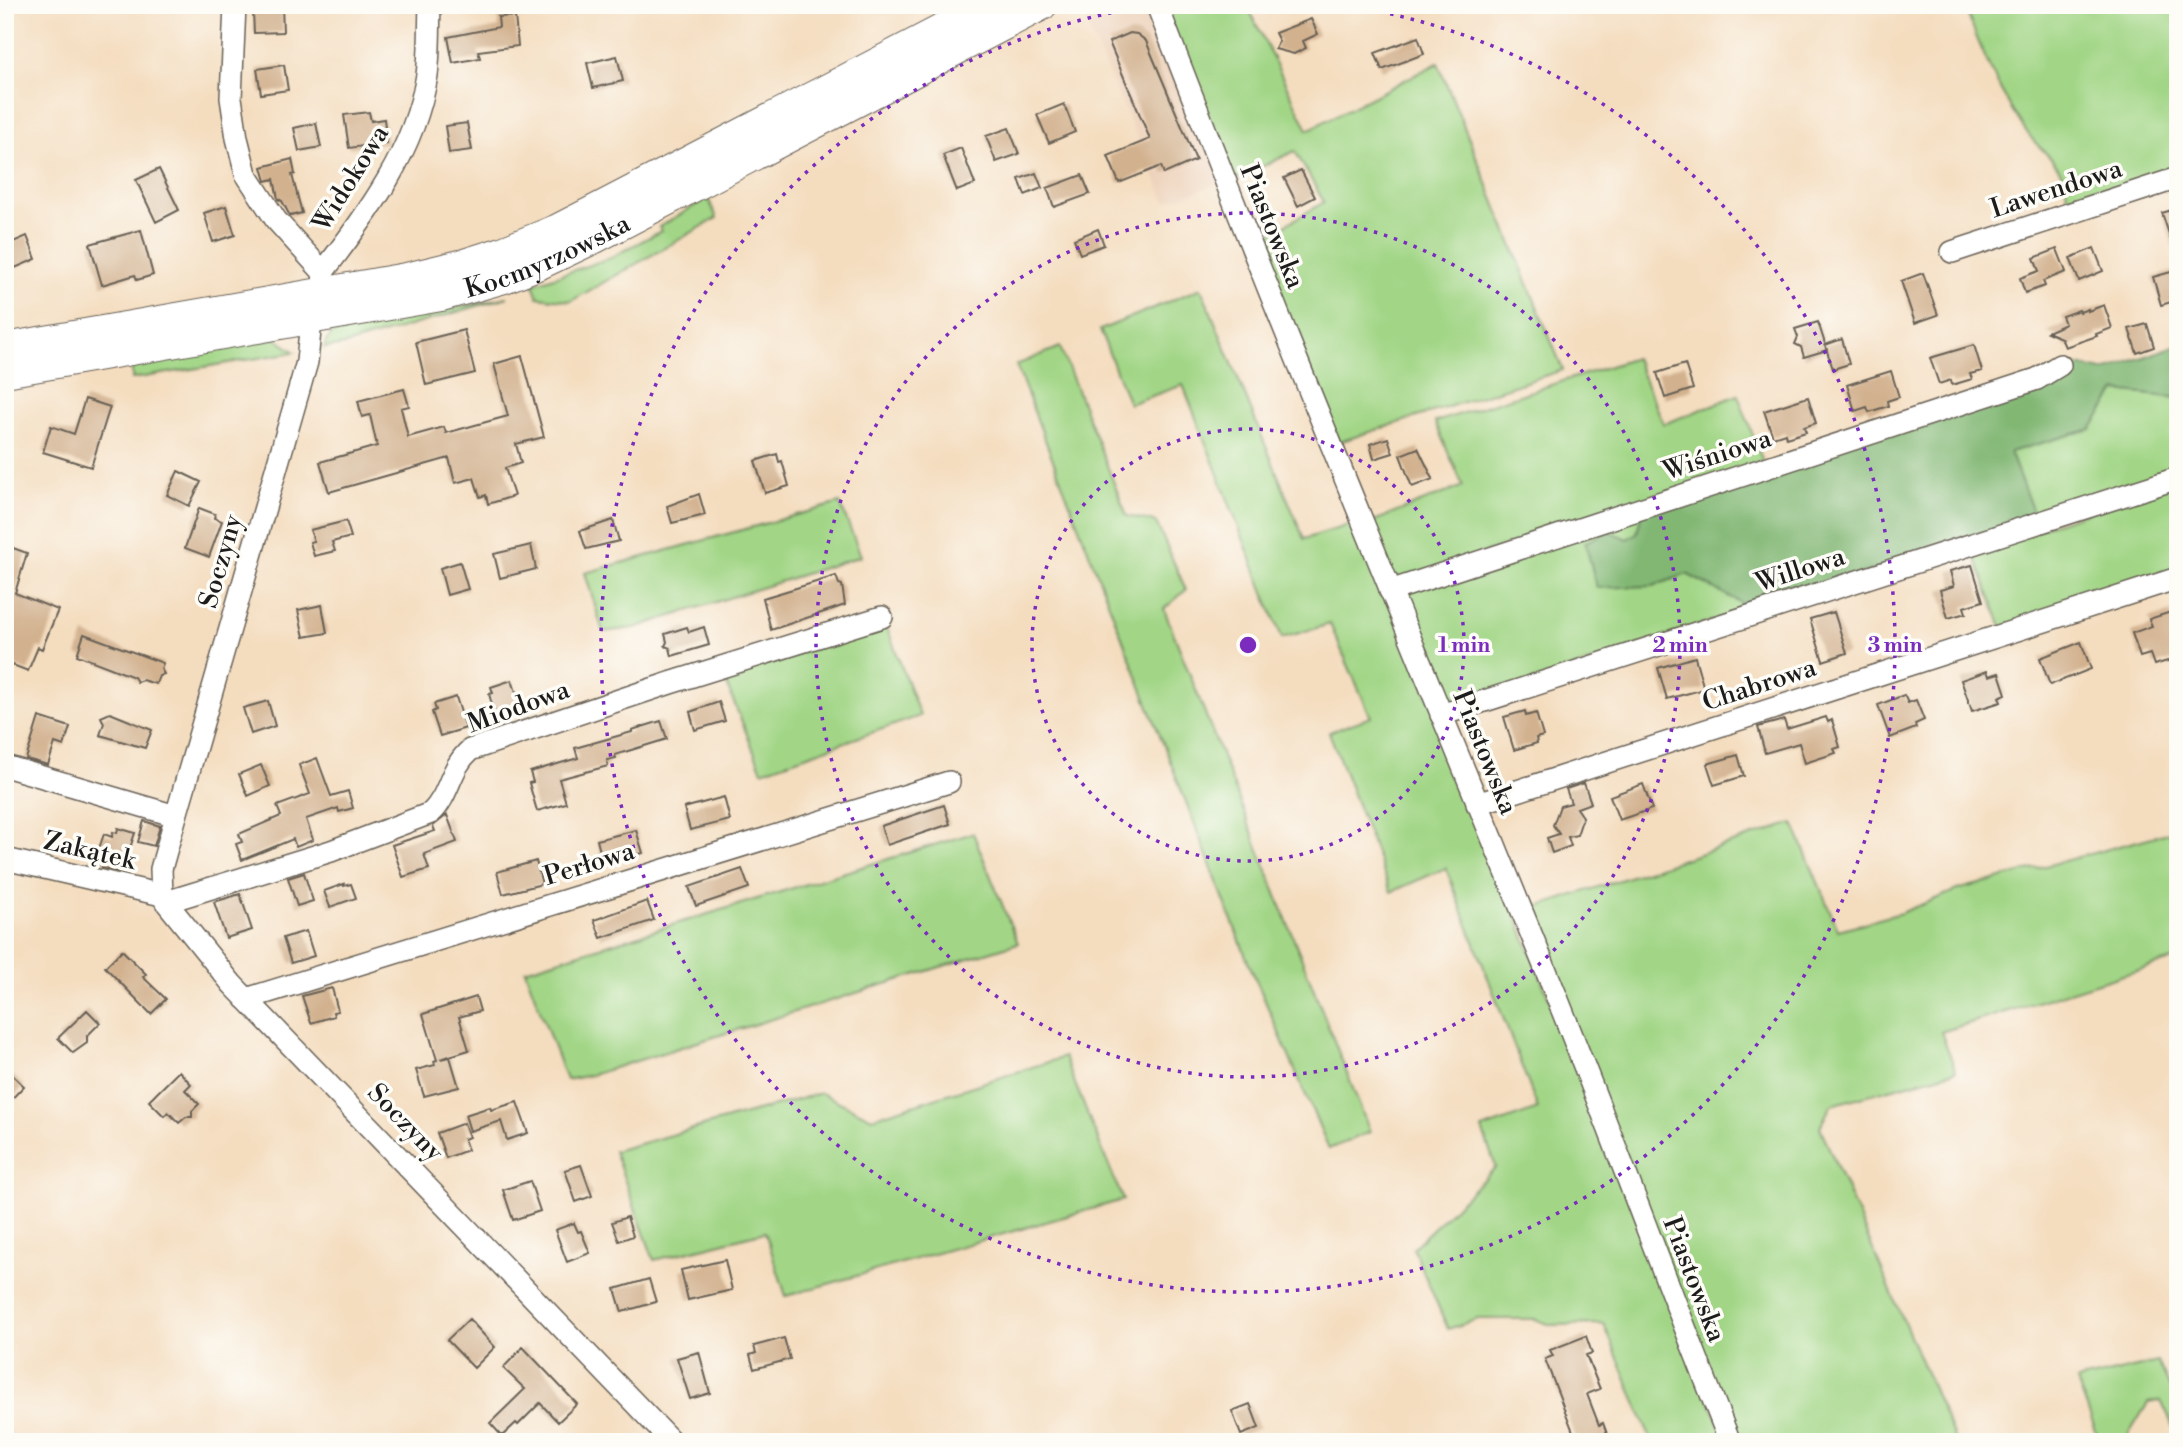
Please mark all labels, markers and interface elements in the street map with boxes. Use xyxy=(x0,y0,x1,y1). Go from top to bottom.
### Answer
street label: Widokowa xyxy=(305,119,396,238)
street label: Lawendowa xyxy=(1986,152,2127,225)
street label: Piastowska xyxy=(1233,159,1312,294)
street label: Kocmyrzowska xyxy=(461,207,636,305)
street label: Wiśniowa xyxy=(1658,422,1776,488)
street label: Soczyny xyxy=(192,511,250,612)
street label: Willowa xyxy=(1751,540,1850,600)
centre of rings xyxy=(1236,633,1260,657)
text: 1 min xyxy=(1438,633,1490,659)
text: 2 min xyxy=(1652,633,1708,659)
text: 3 min xyxy=(1868,633,1922,659)
street label: Chabrowa xyxy=(1698,651,1821,718)
street label: Miodowa xyxy=(463,673,575,740)
street label: Piastowska xyxy=(1446,685,1525,820)
street label: Zakątek xyxy=(41,825,140,877)
street label: Perłowa xyxy=(540,835,639,893)
street label: Soczyny xyxy=(361,1077,450,1168)
street label: Piastowska xyxy=(1656,1212,1733,1347)

